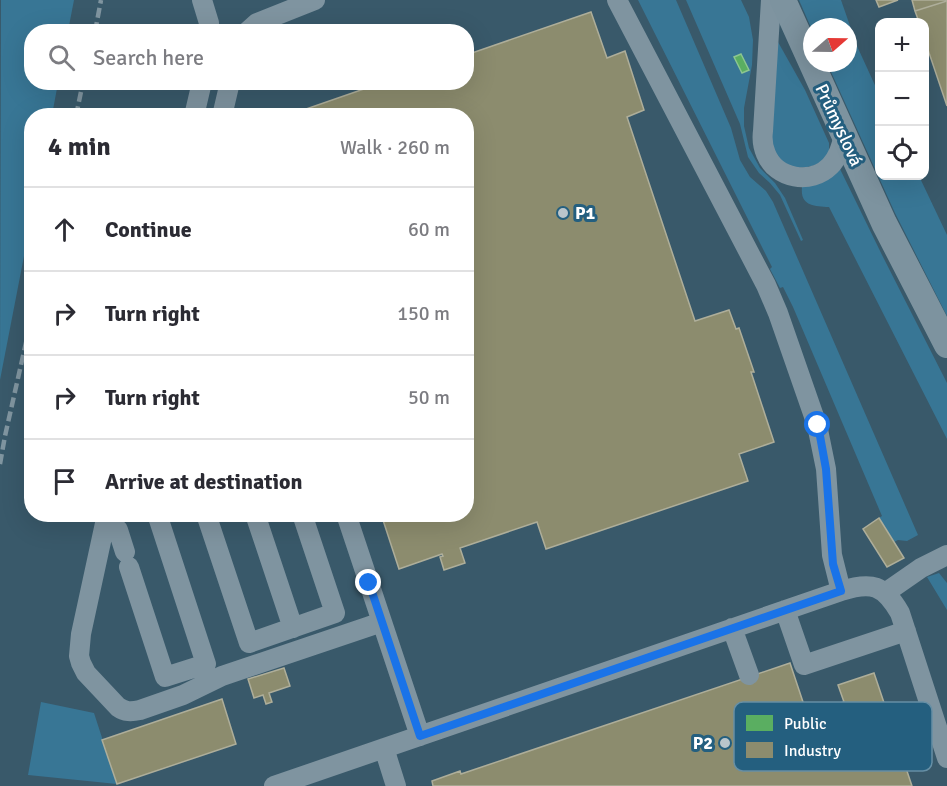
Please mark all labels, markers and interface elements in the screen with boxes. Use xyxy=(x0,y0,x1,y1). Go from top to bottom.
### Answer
north arrow xyxy=(803,18,857,72)
map controls xyxy=(875,18,929,180)
button: + xyxy=(875,18,929,72)
search box xyxy=(24,24,474,90)
icon: search xyxy=(45,41,78,74)
text: Search here xyxy=(93,44,204,71)
button: − xyxy=(875,72,929,126)
street label: Průmyslová xyxy=(810,80,868,170)
button: locate xyxy=(875,126,929,180)
text: 4 min xyxy=(48,131,111,163)
text: Walk · 260 m xyxy=(340,135,450,160)
place label: P1 xyxy=(575,202,596,224)
marker: P1 xyxy=(556,206,570,220)
icon: ahead xyxy=(48,213,81,246)
text: Continue xyxy=(105,216,192,243)
text: 60 m xyxy=(408,217,450,242)
icon: right xyxy=(48,297,81,330)
text: Turn right xyxy=(105,300,200,327)
text: 150 m xyxy=(397,301,450,326)
icon: right xyxy=(48,381,81,414)
text: Turn right xyxy=(105,384,200,411)
text: 50 m xyxy=(408,385,450,410)
route start xyxy=(804,411,830,437)
icon: arrive xyxy=(48,465,81,498)
text: Arrive at destination xyxy=(105,468,302,495)
route end xyxy=(355,569,381,595)
legend xyxy=(734,702,932,771)
text: Public xyxy=(784,714,827,734)
place label: P2 xyxy=(693,732,713,754)
marker: P2 xyxy=(718,736,732,750)
text: Industry xyxy=(784,741,842,761)

